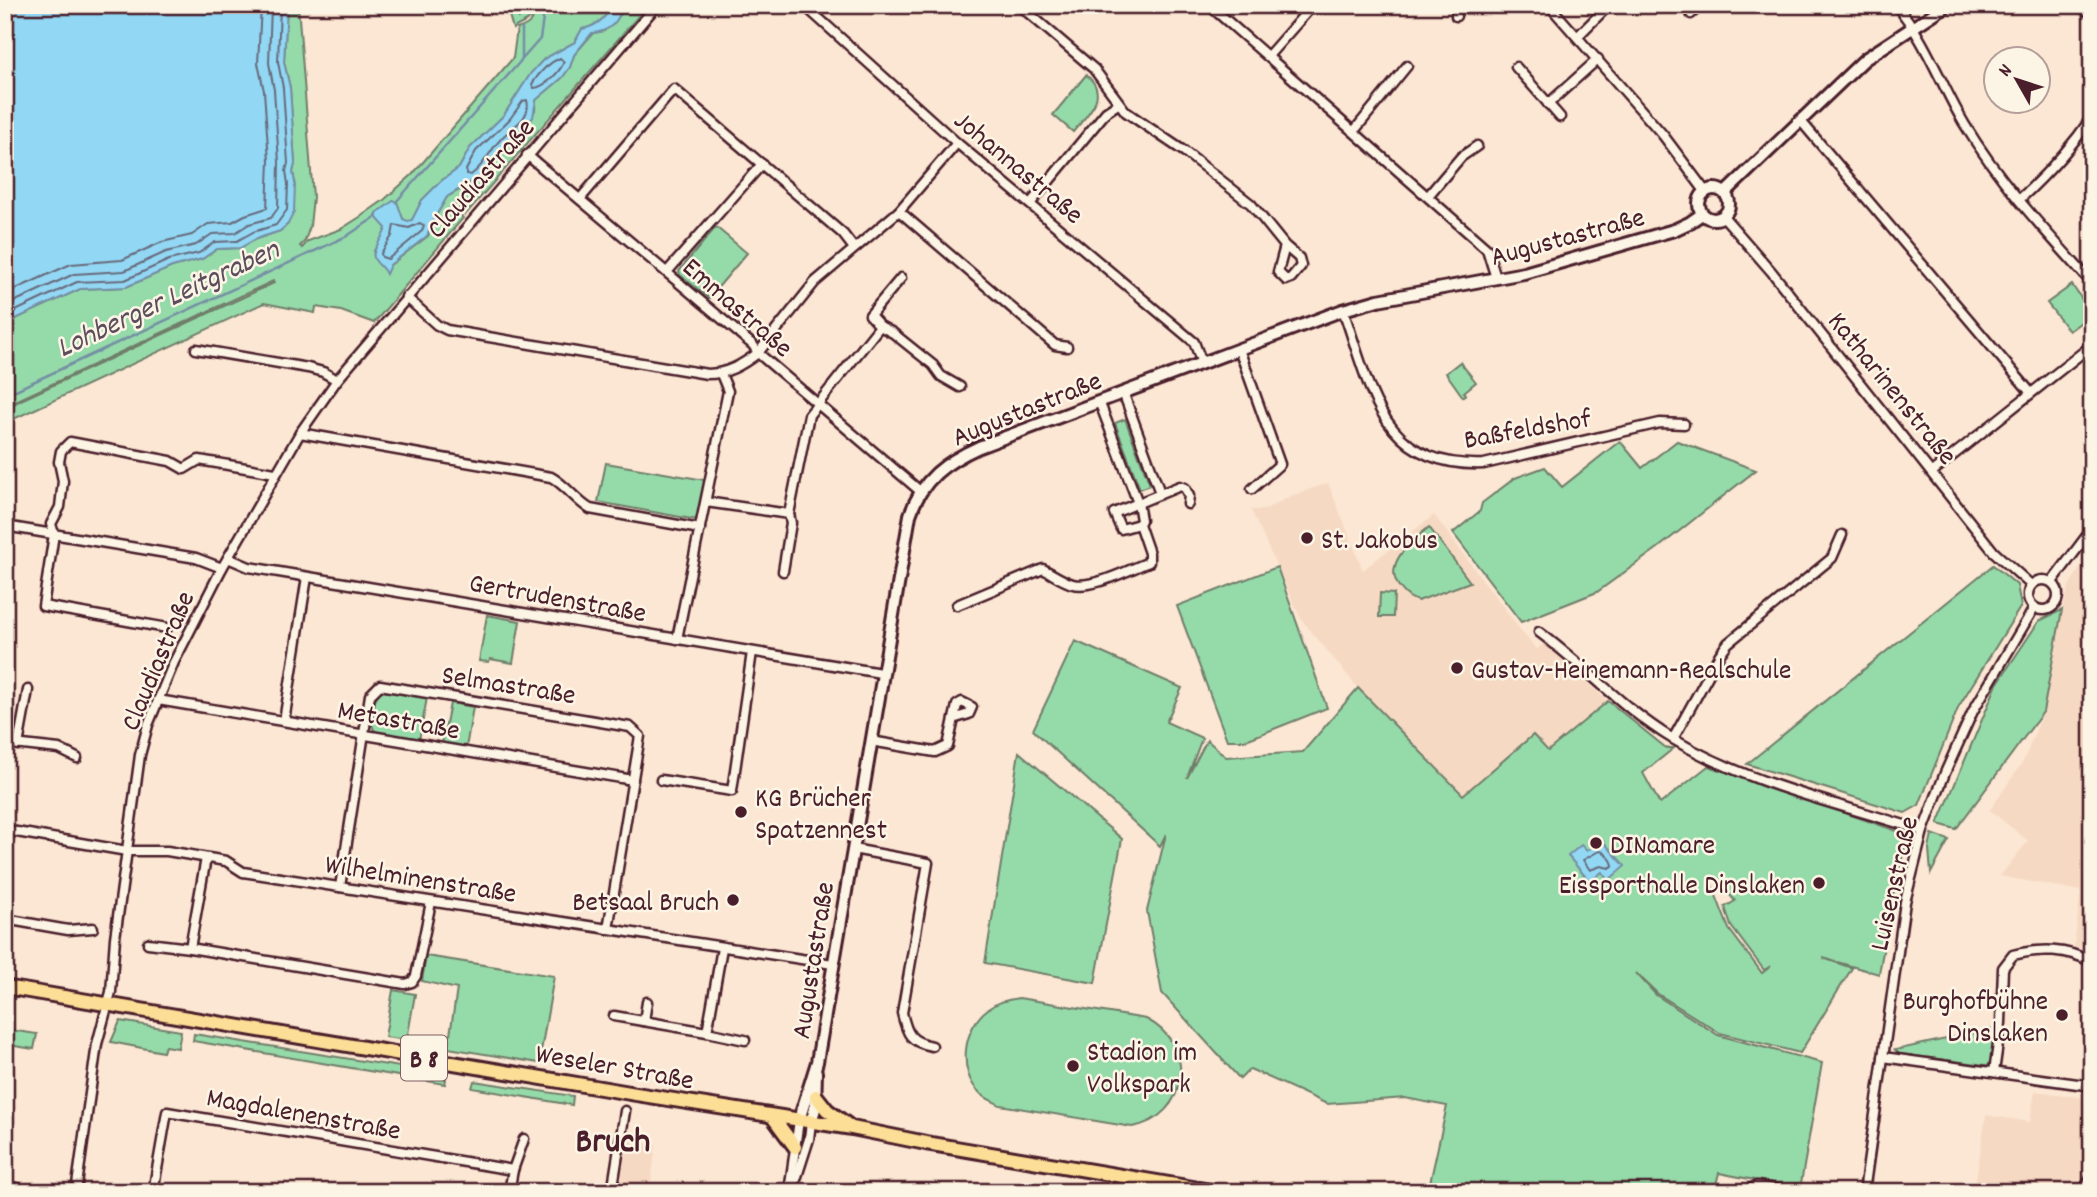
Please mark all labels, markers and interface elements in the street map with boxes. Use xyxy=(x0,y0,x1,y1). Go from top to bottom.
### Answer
north arrow xyxy=(1982,46,2052,116)
text: N xyxy=(1993,59,2020,84)
street label: Johannastraße xyxy=(943,103,1090,236)
street label: Claudiastraße xyxy=(419,111,547,249)
street label: Augustastraße xyxy=(1487,200,1650,280)
water label: Lohberger Leitgraben xyxy=(50,230,288,372)
street label: Emmastraße xyxy=(671,250,800,369)
street label: Katharinenstraße xyxy=(1816,305,1965,476)
street label: Augustastraße xyxy=(947,363,1109,460)
street label: Baßfeldshof xyxy=(1461,401,1596,463)
place label: St. Jakobus xyxy=(1321,523,1438,563)
marker: St. Jakobus xyxy=(1299,530,1315,546)
street label: Gertrudenstraße xyxy=(465,566,649,636)
street label: Claudiastraße xyxy=(113,586,208,738)
place label: Gustav-Heinemann-Realschule xyxy=(1471,653,1791,693)
street label: Selmastraße xyxy=(438,658,578,718)
marker: Gustav-Heinemann-Realschule xyxy=(1449,660,1465,676)
street label: Metastraße xyxy=(334,693,462,753)
place label: KG Brücher Spatzennest xyxy=(755,781,887,853)
marker: KG Brücher Spatzennest xyxy=(733,804,749,820)
street label: Luisenstraße xyxy=(1862,813,1932,955)
place label: DINamare xyxy=(1610,828,1715,868)
marker: DINamare xyxy=(1588,835,1604,851)
street label: Wilhelminenstraße xyxy=(322,847,519,917)
place label: Eissporthalle Dinslaken xyxy=(1559,868,1805,908)
marker: Eissporthalle Dinslaken xyxy=(1811,875,1827,891)
street label: Augustastraße xyxy=(784,880,848,1042)
place label: Betsaal Bruch xyxy=(572,885,719,925)
marker: Betsaal Bruch xyxy=(725,892,741,908)
place label: Burghofbühne Dinslaken xyxy=(1903,984,2048,1056)
marker: Burghofbühne Dinslaken xyxy=(2054,1007,2070,1023)
place label: Stadion im Volkspark xyxy=(1087,1035,1197,1107)
road number: B 8 xyxy=(401,1036,447,1080)
street label: Weseler Straße xyxy=(532,1036,696,1104)
marker: Stadion im Volkspark xyxy=(1065,1058,1081,1074)
street label: Magdalenenstraße xyxy=(203,1080,403,1154)
district label: Bruch xyxy=(576,1119,650,1169)

